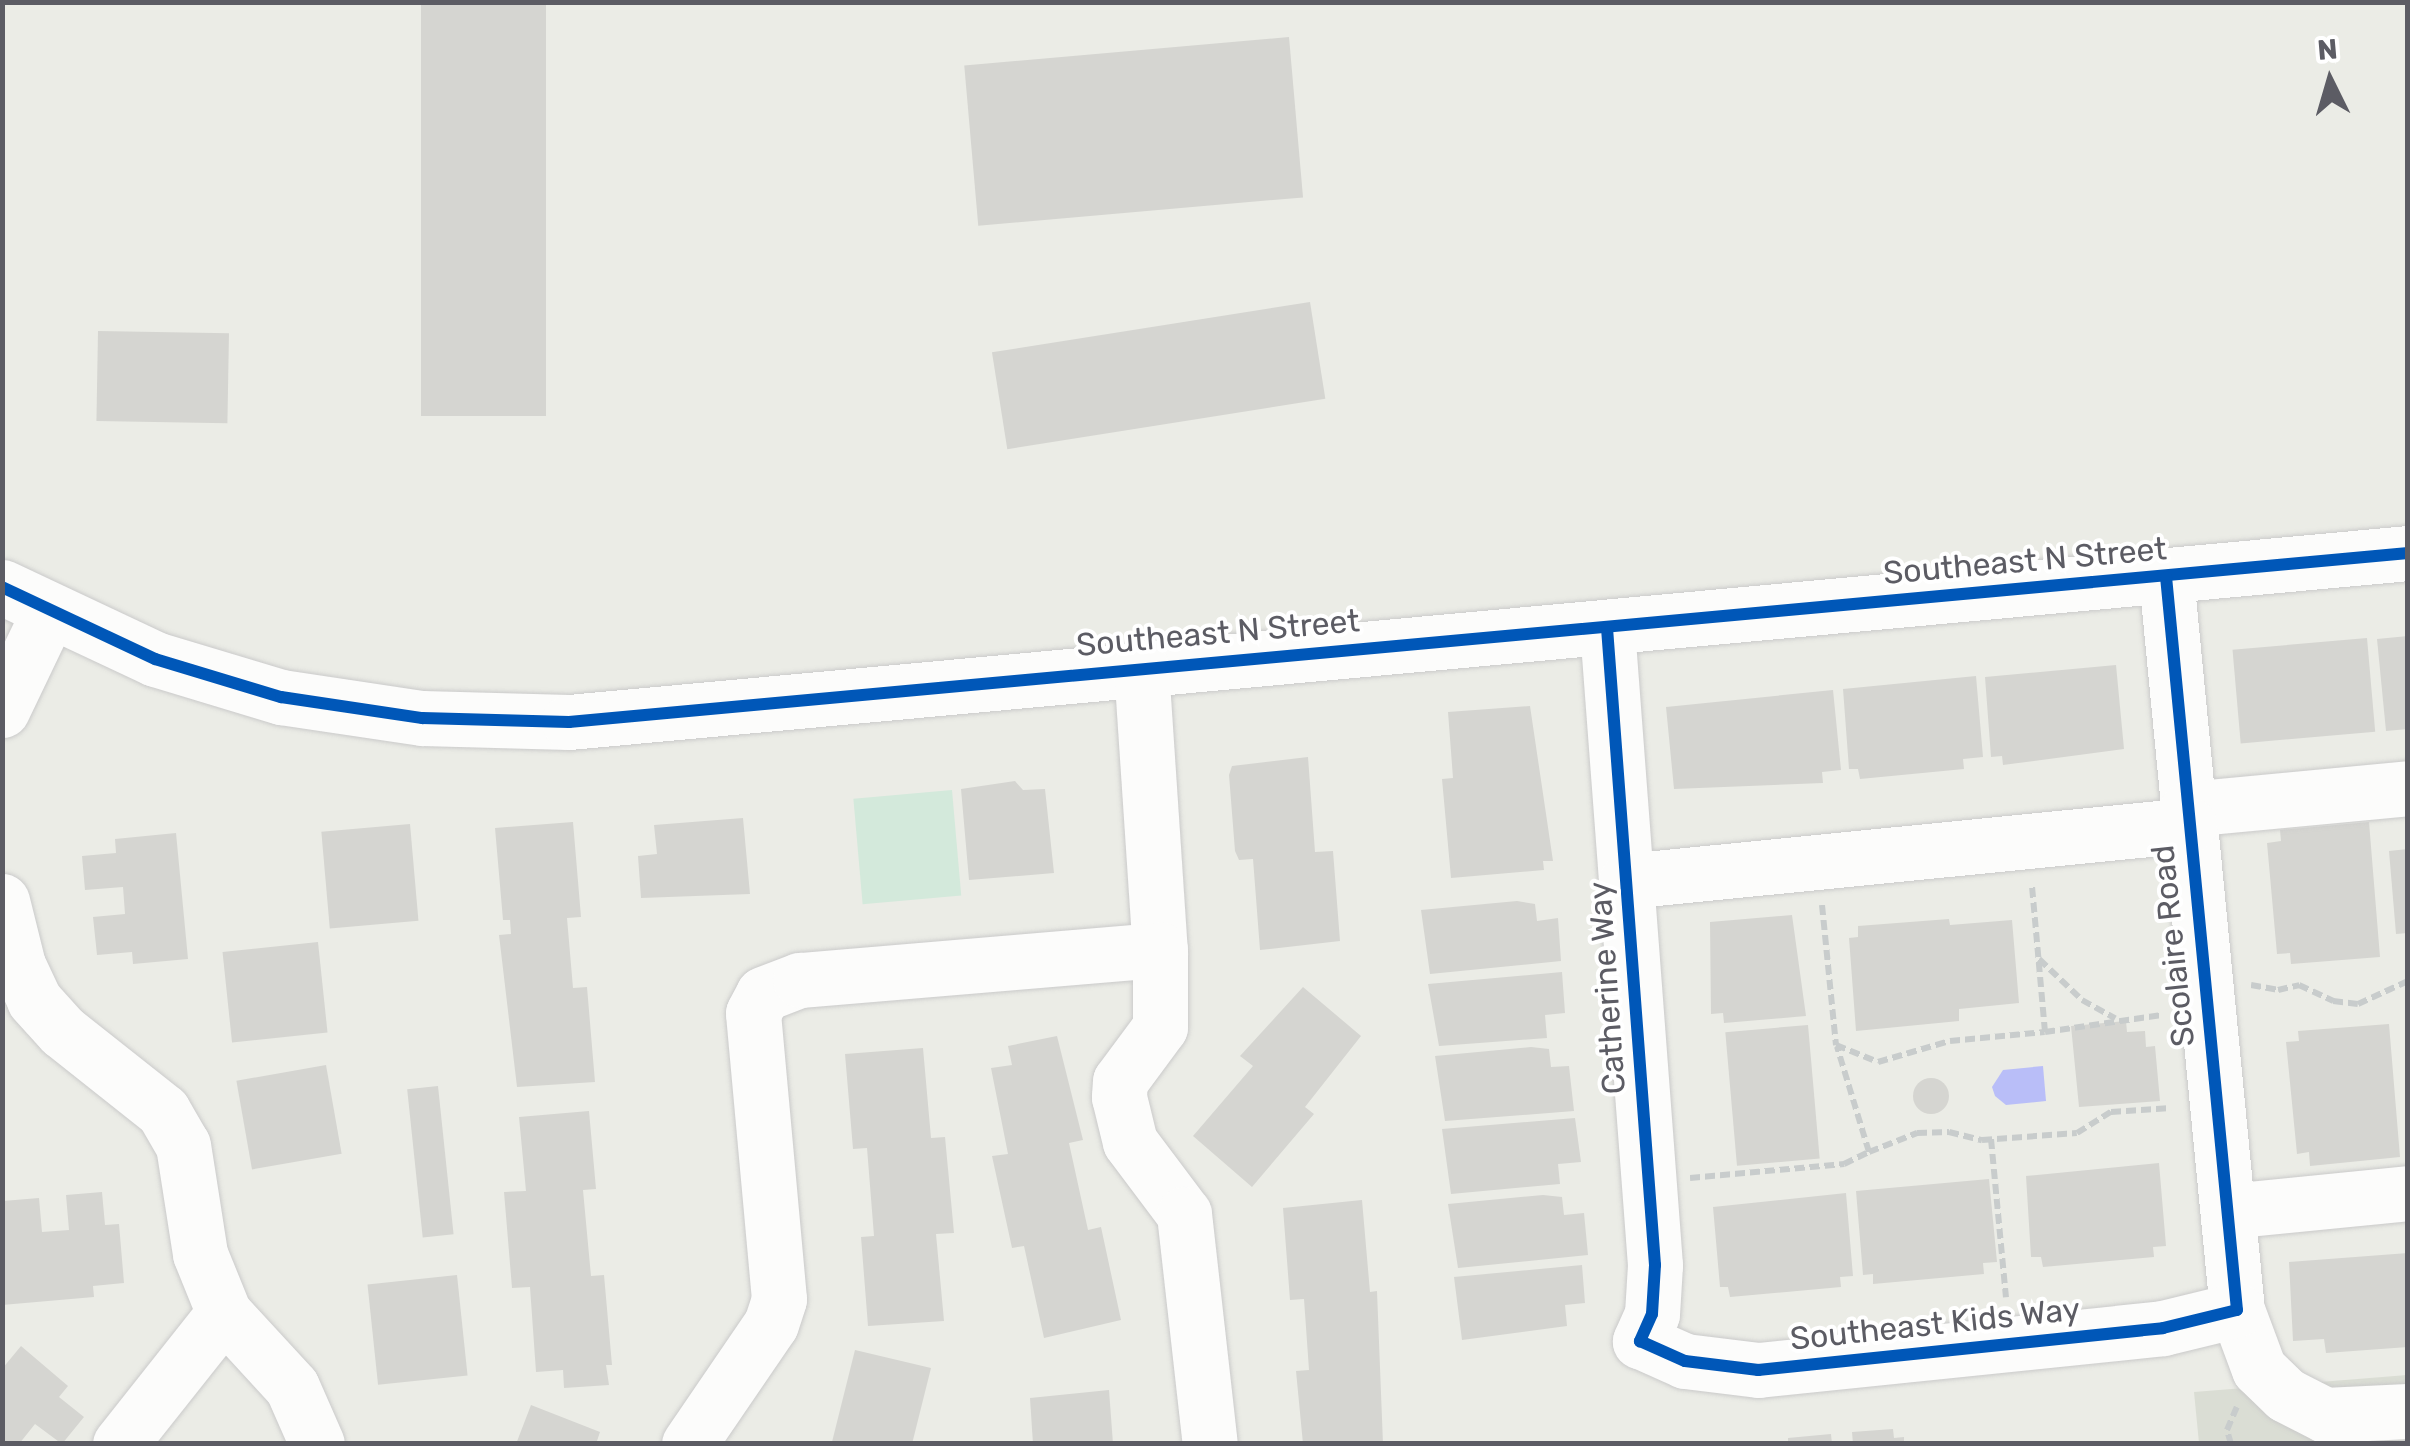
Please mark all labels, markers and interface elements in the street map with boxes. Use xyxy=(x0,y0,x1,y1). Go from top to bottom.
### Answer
north arrow xyxy=(2280,30,2380,130)
text: N xyxy=(2316,32,2339,67)
street label: Southeast N Street xyxy=(1882,529,2168,593)
street label: Southeast N Street xyxy=(1075,601,1361,665)
street label: Scolaire Road xyxy=(2143,843,2203,1049)
street label: Catherine Way xyxy=(1580,880,1634,1096)
street label: Southeast Kids Way xyxy=(1788,1290,2082,1358)

